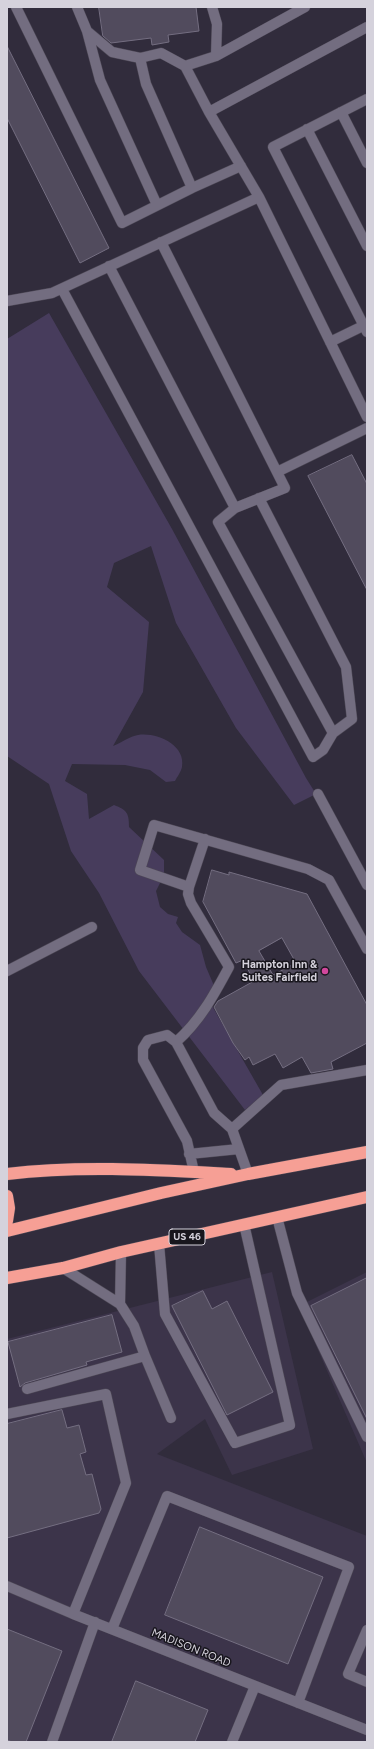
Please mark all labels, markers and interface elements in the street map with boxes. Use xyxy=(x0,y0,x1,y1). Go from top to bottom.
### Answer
place label: Hampton Inn & Suites Fairfield xyxy=(242,958,317,984)
marker: Hampton Inn & Suites Fairfield xyxy=(320,966,330,976)
road number: US 46 xyxy=(169,1229,205,1245)
street label: MADISON ROAD xyxy=(149,1626,233,1670)

